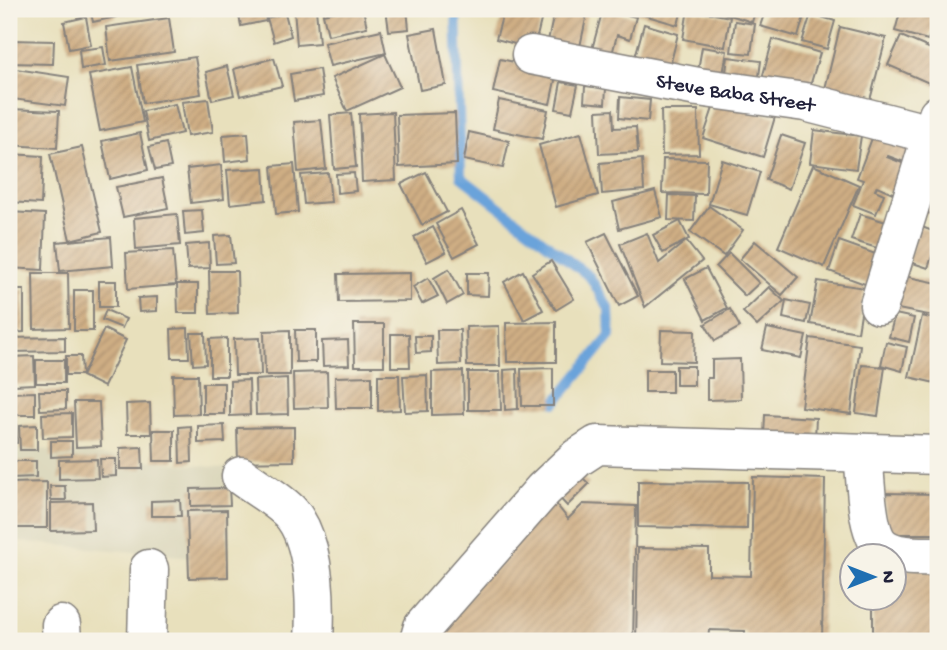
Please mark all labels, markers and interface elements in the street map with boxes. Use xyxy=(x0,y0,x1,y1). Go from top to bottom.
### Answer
street label: Steve Baba Street xyxy=(653,70,819,121)
north arrow xyxy=(838,542,908,612)
text: N xyxy=(875,571,898,583)

